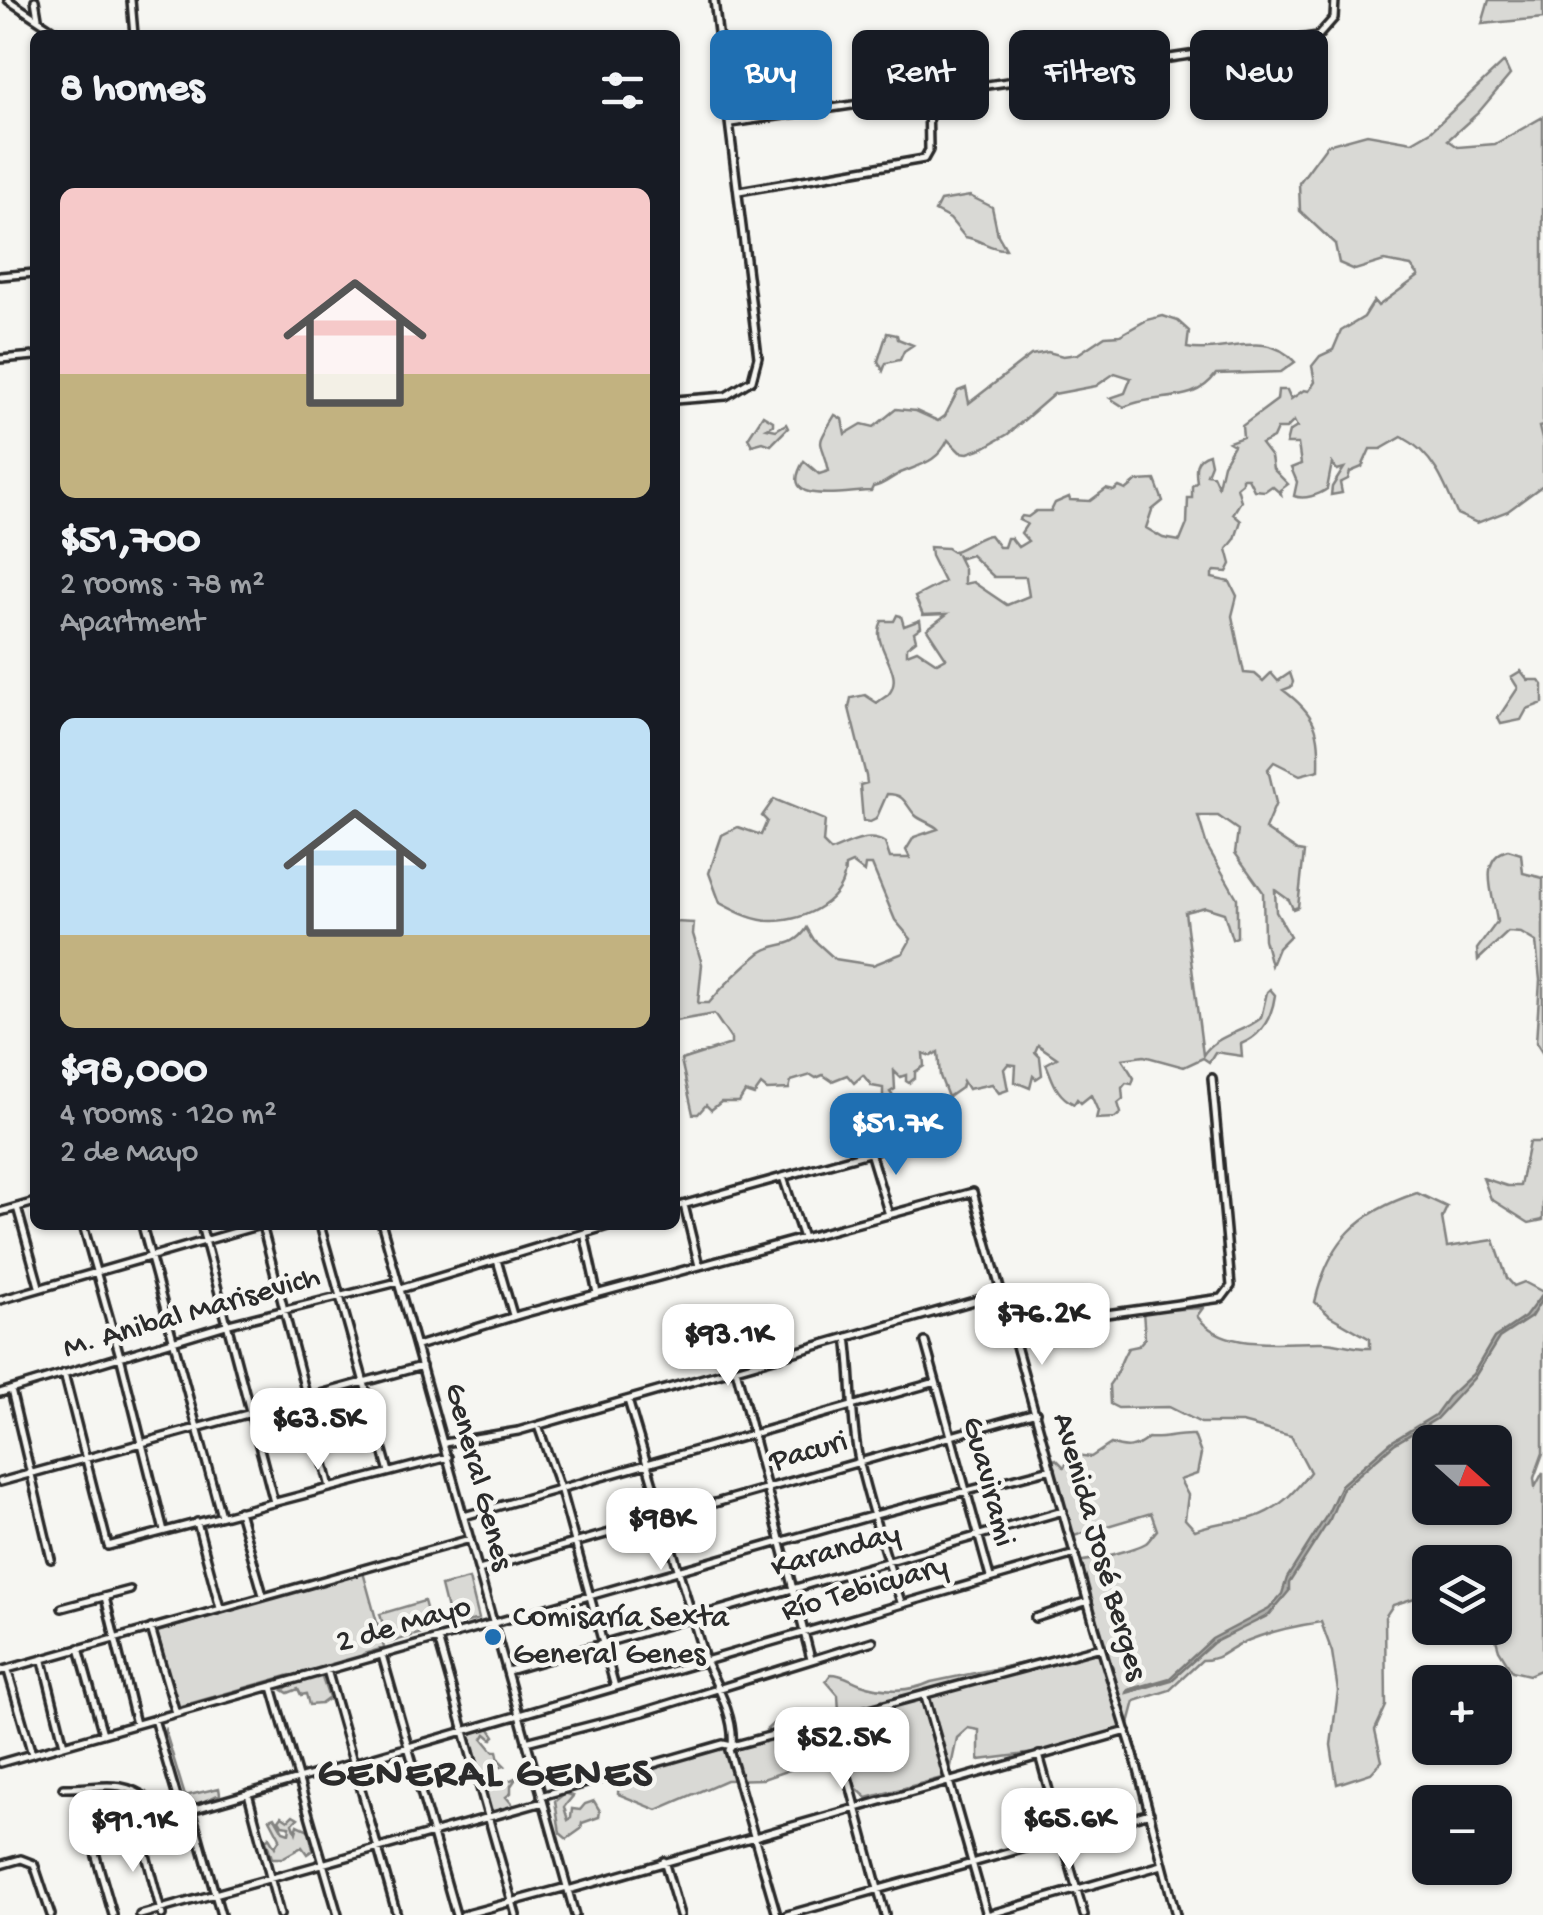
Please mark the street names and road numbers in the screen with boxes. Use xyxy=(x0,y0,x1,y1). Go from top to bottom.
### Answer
street label: M. Anibal Marisevich xyxy=(59,1259,325,1369)
street label: General Genes xyxy=(434,1379,521,1576)
street label: Avenida José Berges xyxy=(1042,1409,1155,1686)
street label: Guavirami xyxy=(951,1413,1023,1551)
street label: Pacuri xyxy=(765,1424,852,1483)
street label: Karanday xyxy=(767,1515,905,1588)
street label: Río Tebicuary xyxy=(777,1548,953,1632)
street label: 2 de Mayo xyxy=(332,1589,476,1663)

